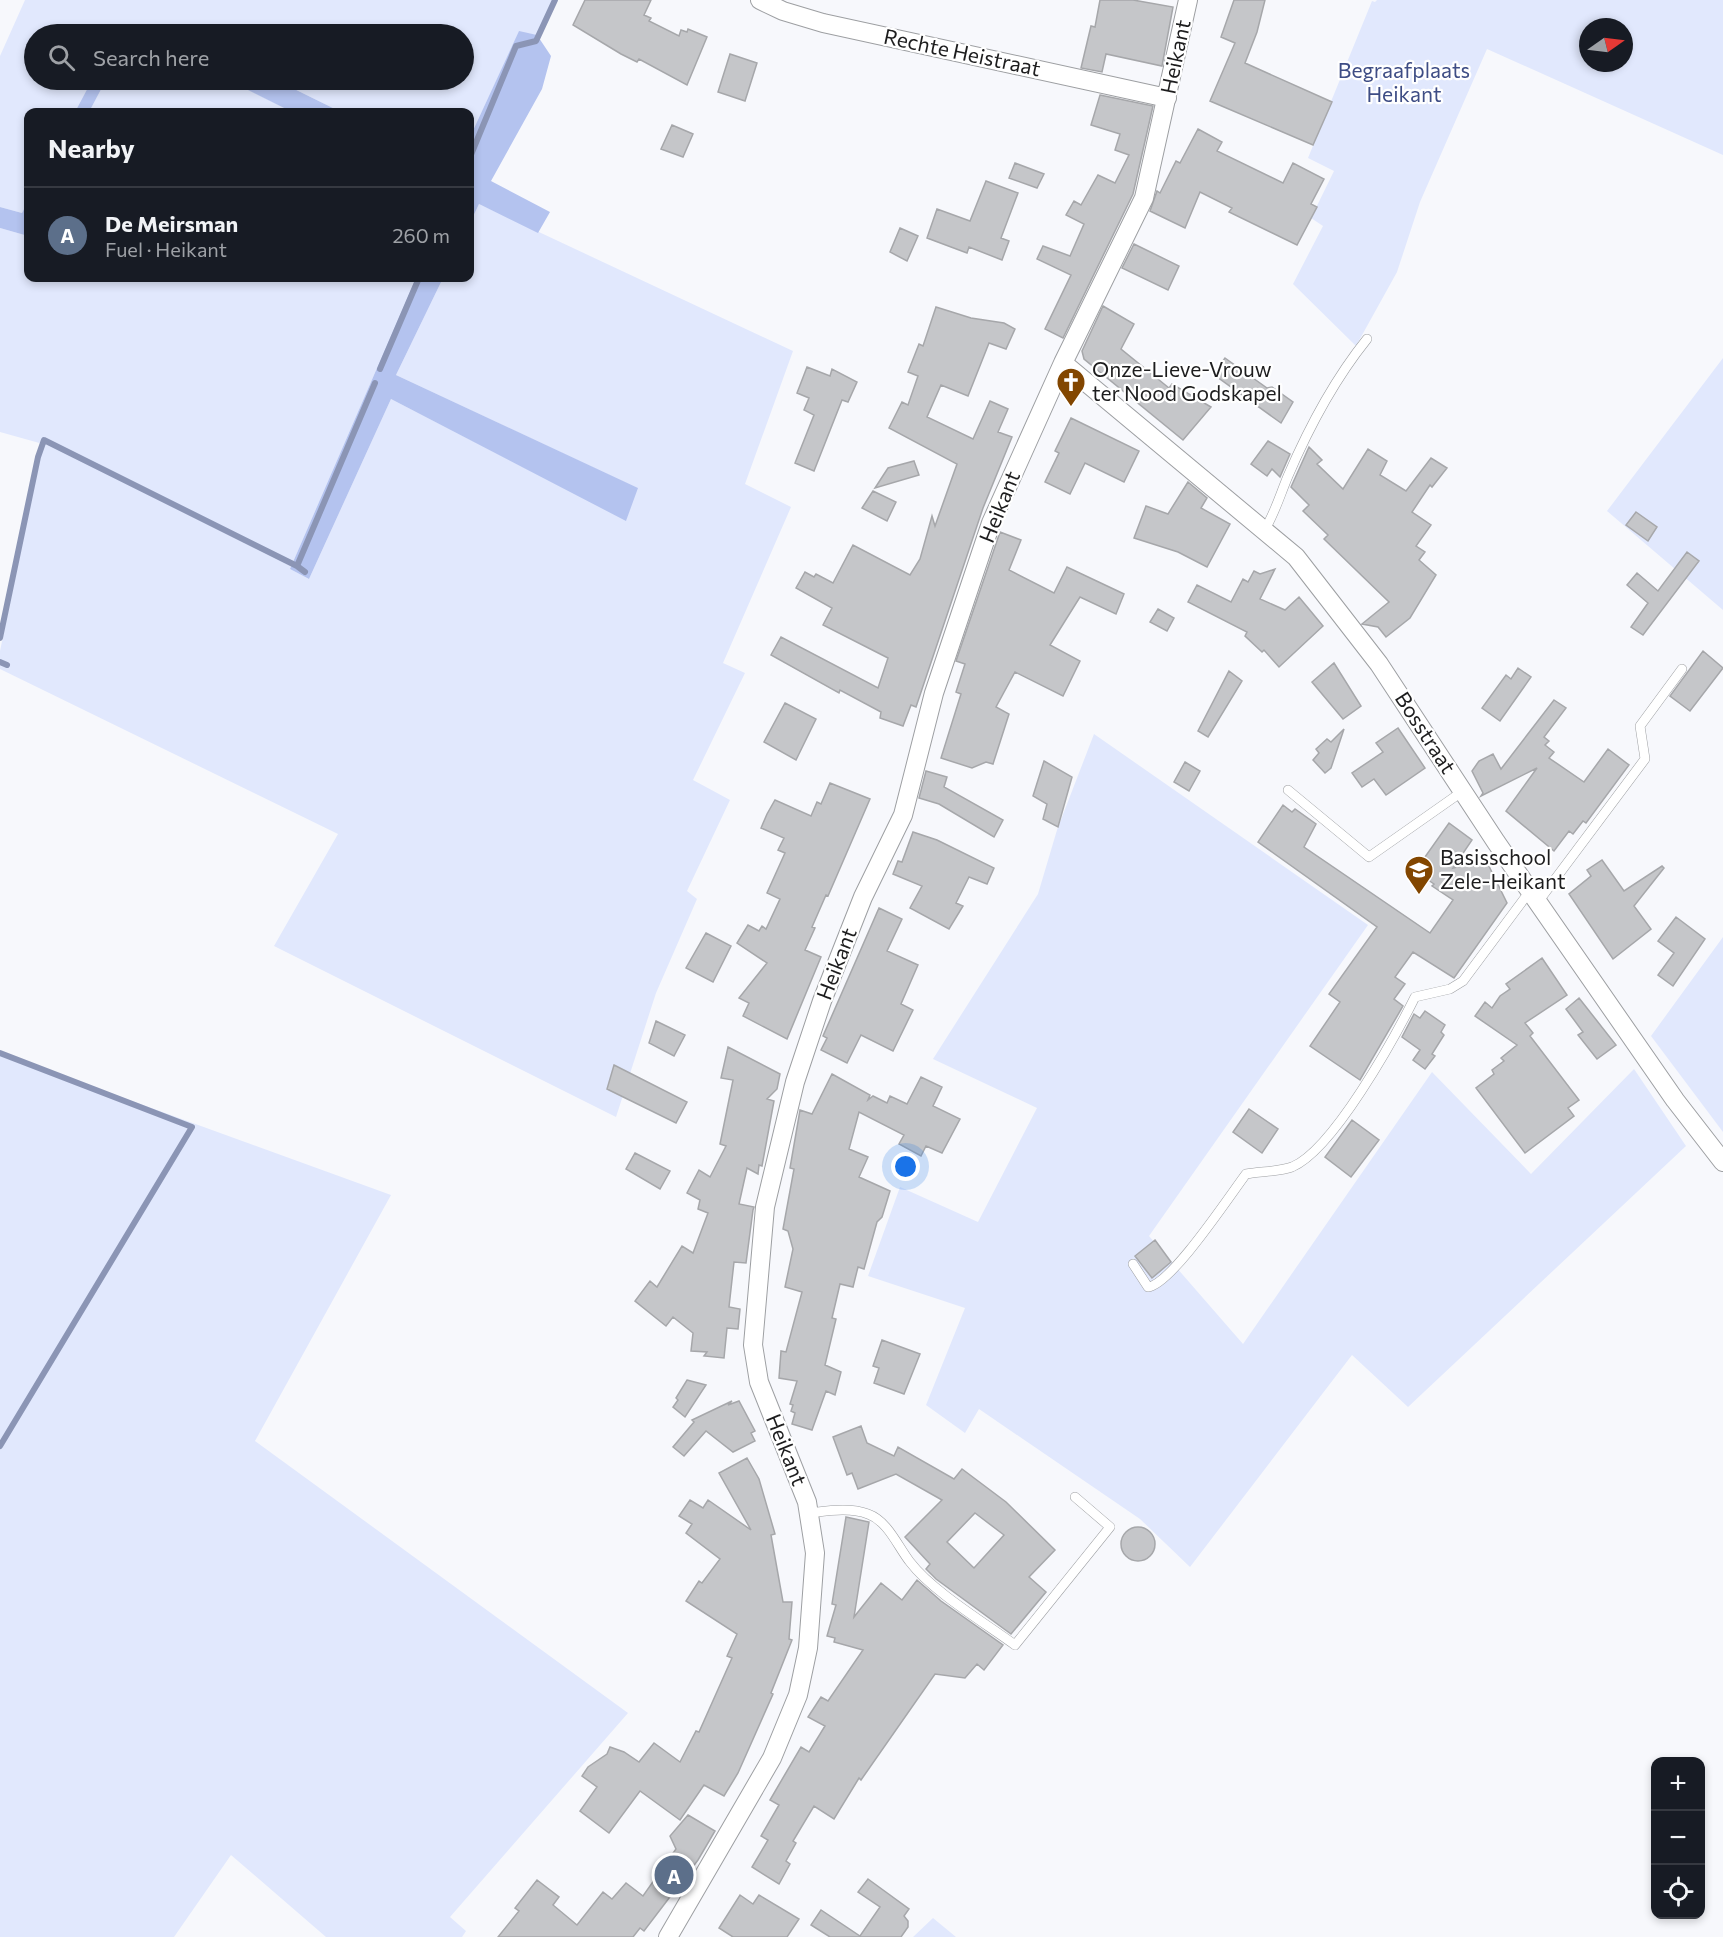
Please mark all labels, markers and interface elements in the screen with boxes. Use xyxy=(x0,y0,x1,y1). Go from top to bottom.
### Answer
street label: Heikant xyxy=(1154,17,1195,96)
north arrow xyxy=(1579,18,1633,72)
street label: Rechte Heistraat xyxy=(882,23,1043,80)
search box xyxy=(24,24,474,90)
icon: search xyxy=(45,41,78,74)
text: Search here xyxy=(93,44,209,71)
park label: Begraafplaats Heikant xyxy=(1338,57,1470,106)
text: Nearby xyxy=(48,132,135,163)
text: De Meirsman xyxy=(105,210,238,237)
text: A xyxy=(60,223,75,247)
text: 260 m xyxy=(392,223,450,247)
text: Fuel · Heikant xyxy=(105,237,227,261)
place label: Onze-Lieve-Vrouw ter Nood Godskapel xyxy=(1092,356,1282,405)
church icon: Onze-Lieve-Vrouw ter Nood Godskapel xyxy=(1055,366,1087,408)
street label: Heikant xyxy=(973,467,1024,546)
street label: Bosstraat xyxy=(1391,687,1462,778)
place label: Basisschool Zele-Heikant xyxy=(1440,844,1566,893)
school or university icon: Basisschool Zele-Heikant xyxy=(1403,854,1435,896)
street label: Heikant xyxy=(810,924,861,1003)
your location xyxy=(891,1152,920,1181)
street label: Heikant xyxy=(762,1410,813,1489)
map controls xyxy=(1651,1757,1705,1919)
button: + xyxy=(1651,1757,1705,1811)
button: − xyxy=(1651,1811,1705,1865)
pin: A xyxy=(654,1852,694,1898)
button: locate xyxy=(1651,1865,1705,1919)

